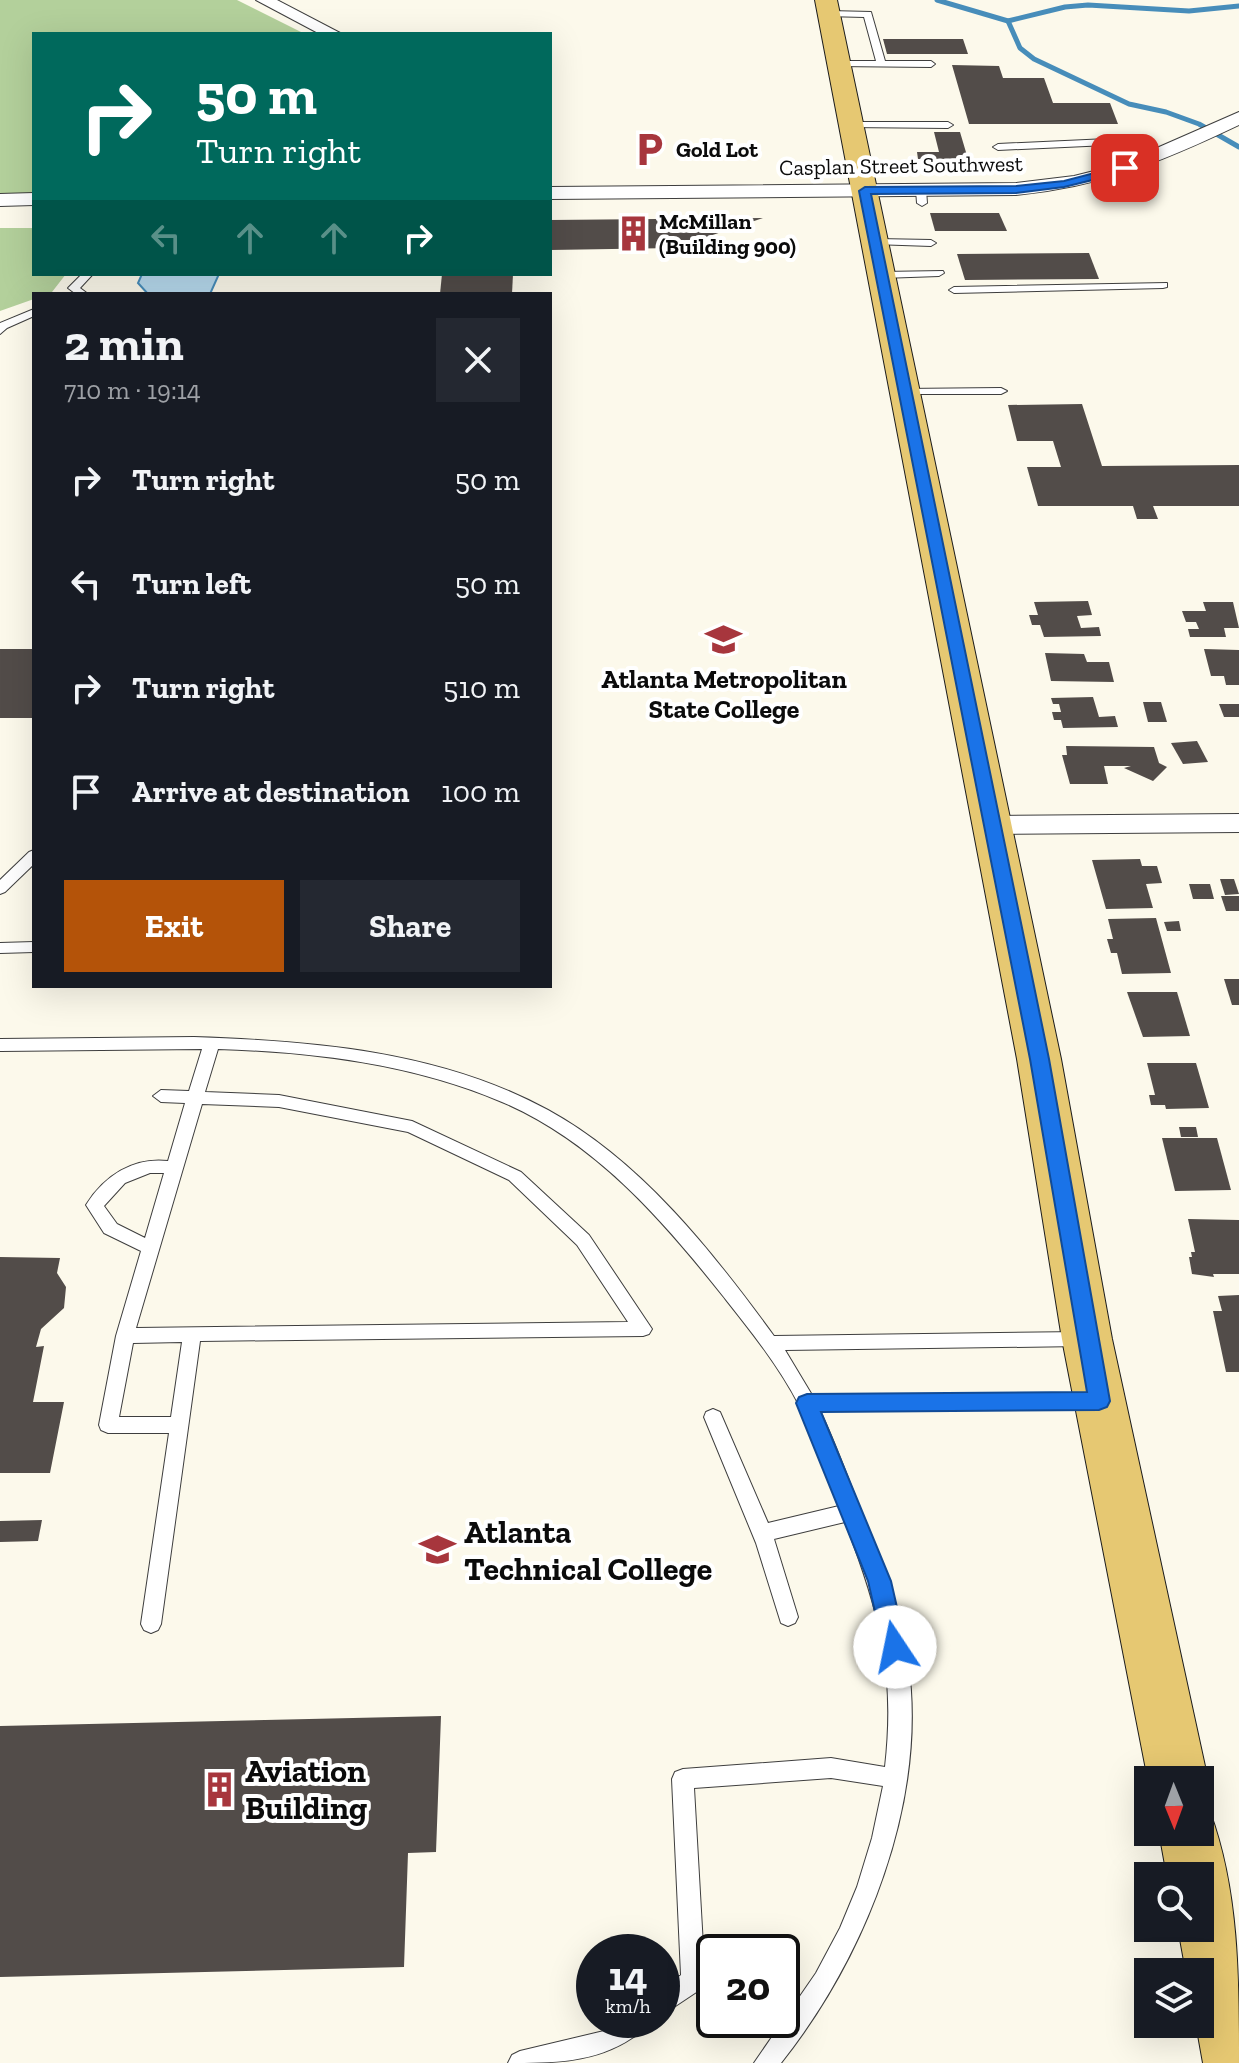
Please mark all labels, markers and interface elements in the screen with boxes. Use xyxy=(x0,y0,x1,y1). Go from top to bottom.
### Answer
text: 50 m xyxy=(196,61,317,128)
icon: right xyxy=(64,64,168,168)
text: Turn right xyxy=(196,129,361,172)
parking icon: Gold Lot xyxy=(631,130,669,168)
pin xyxy=(1091,134,1159,202)
place label: Gold Lot xyxy=(676,136,758,163)
icon: arrive xyxy=(1103,146,1147,190)
street label: Casplan Street Southwest xyxy=(779,150,1024,181)
place label: McMillan (Building 900) xyxy=(659,208,796,260)
building icon: McMillan (Building 900) xyxy=(614,215,652,253)
icon: left xyxy=(144,216,188,260)
icon: ahead xyxy=(228,216,272,260)
icon: ahead xyxy=(312,216,356,260)
icon: right xyxy=(396,216,440,260)
text: 2 min xyxy=(64,315,184,372)
button: close xyxy=(436,318,520,402)
text: 710 m · 19:14 xyxy=(64,374,201,406)
icon: right xyxy=(64,458,108,502)
text: Turn right xyxy=(132,462,274,498)
text: 50 m xyxy=(455,462,520,498)
icon: left xyxy=(64,562,108,606)
text: Turn left xyxy=(132,566,251,602)
text: 50 m xyxy=(455,566,520,602)
school or university icon: Atlanta Metropolitan State College xyxy=(705,621,743,659)
place label: Atlanta Metropolitan State College xyxy=(601,663,847,725)
icon: right xyxy=(64,666,108,710)
text: Turn right xyxy=(132,670,274,706)
text: 510 m xyxy=(443,670,520,706)
icon: arrive xyxy=(64,770,108,814)
text: Arrive at destination xyxy=(132,774,409,810)
text: 100 m xyxy=(441,774,520,810)
button: Exit xyxy=(64,880,284,972)
button: Share xyxy=(300,880,520,972)
place label: Atlanta Technical College xyxy=(464,1513,712,1588)
school or university icon: Atlanta Technical College xyxy=(419,1531,457,1569)
position arrow xyxy=(853,1605,937,1689)
place label: Aviation Building xyxy=(245,1752,367,1827)
north arrow xyxy=(1134,1766,1214,1846)
map controls xyxy=(1134,1766,1214,2038)
building icon: Aviation Building xyxy=(200,1770,238,1808)
button: search xyxy=(1134,1862,1214,1942)
speed limit sign: 20 xyxy=(696,1934,800,2038)
text: 14 xyxy=(609,1952,647,2000)
button: layers xyxy=(1134,1958,1214,2038)
text: km/h xyxy=(605,1994,651,2018)

